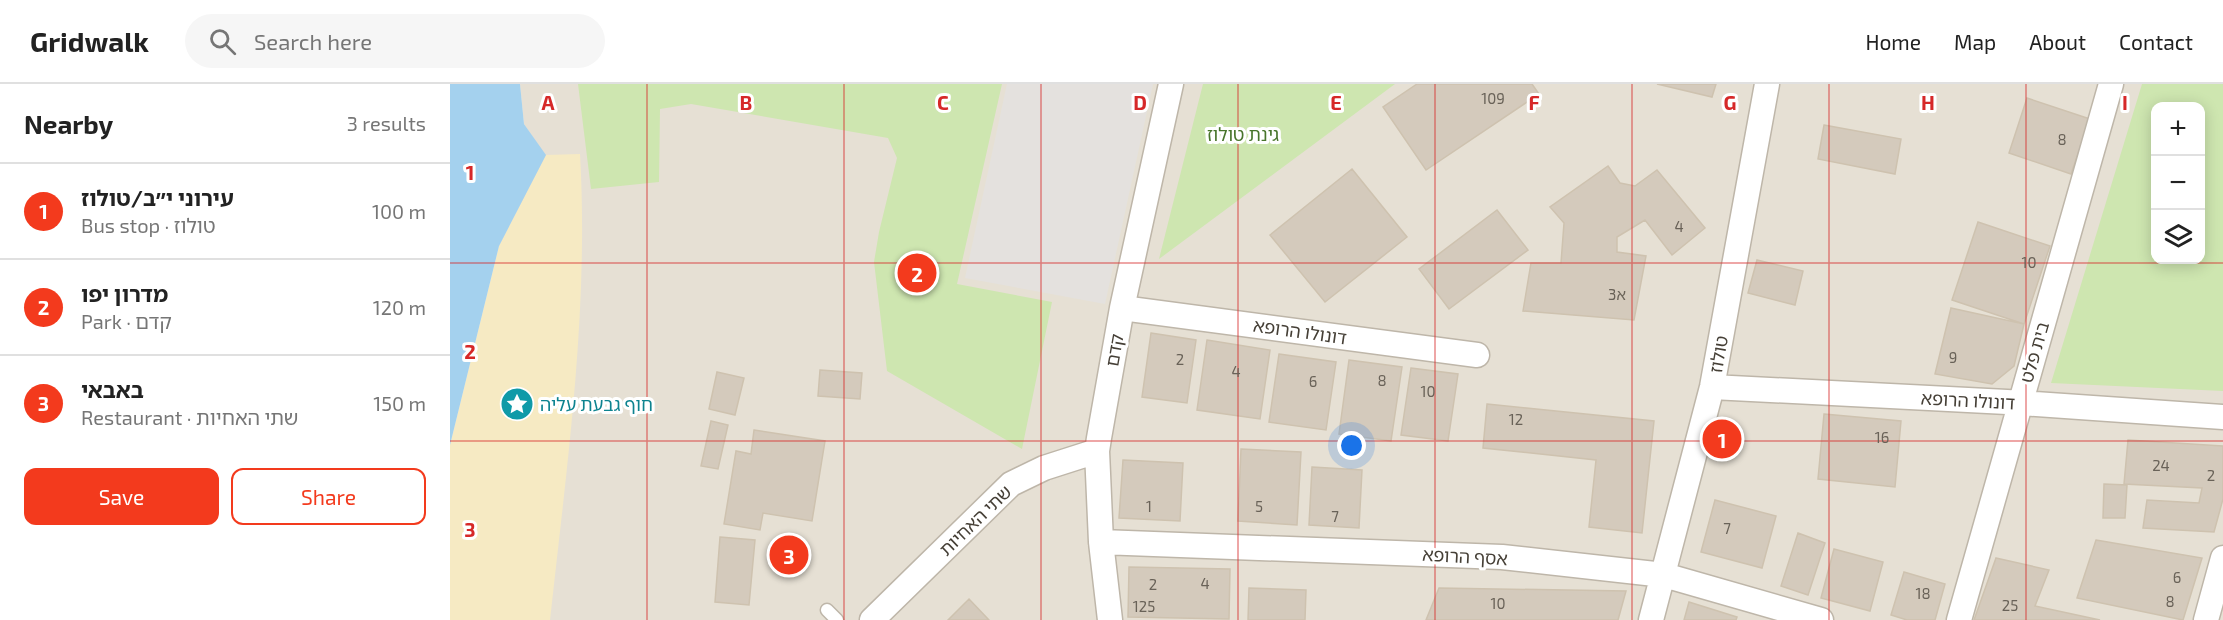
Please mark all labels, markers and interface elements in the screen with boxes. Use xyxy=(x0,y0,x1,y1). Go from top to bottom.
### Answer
search box xyxy=(185,14,605,68)
text: Gridwalk xyxy=(30,24,149,58)
icon: search xyxy=(206,25,239,58)
text: Search here xyxy=(254,28,372,54)
text: Home xyxy=(1865,29,1921,54)
text: Map xyxy=(1954,29,1996,54)
text: About xyxy=(2029,29,2086,54)
text: Contact xyxy=(2119,29,2193,54)
house number: 109 xyxy=(1481,89,1505,107)
text: A xyxy=(541,90,555,114)
text: B xyxy=(740,90,752,114)
text: C xyxy=(937,90,949,114)
text: D xyxy=(1133,90,1147,114)
text: E xyxy=(1330,90,1342,114)
text: F xyxy=(1528,90,1540,114)
text: G xyxy=(1724,90,1736,114)
text: H xyxy=(1921,90,1935,114)
text: I xyxy=(2122,90,2128,114)
map controls xyxy=(2151,102,2205,264)
button: + xyxy=(2151,102,2205,156)
text: Nearby xyxy=(24,108,113,139)
text: 3 results xyxy=(347,111,426,135)
park label: גינת טולוז xyxy=(1207,123,1279,145)
house number: 8 xyxy=(2057,130,2067,148)
button: − xyxy=(2151,156,2205,210)
text: 1 xyxy=(466,160,474,184)
text: עירוני י״ב/טולוז xyxy=(81,184,234,210)
text: 1 xyxy=(39,199,48,223)
text: 100 m xyxy=(372,199,426,223)
button: layers xyxy=(2151,210,2205,264)
text: Bus stop · טולוז xyxy=(81,213,216,237)
house number: 4 xyxy=(1674,217,1684,235)
pin: 2 xyxy=(898,250,936,296)
house number: 10 xyxy=(2021,253,2037,271)
text: מדרון יפו xyxy=(81,280,168,306)
house number: 3א xyxy=(1608,285,1626,303)
text: 2 xyxy=(38,295,49,319)
text: 120 m xyxy=(373,295,426,319)
text: Park · קדם xyxy=(81,309,172,333)
street label: דונולו הרופא xyxy=(1252,314,1348,348)
street label: בית פלט xyxy=(2015,319,2053,385)
street label: קדם xyxy=(1100,332,1128,368)
street label: טולוז xyxy=(1704,334,1732,374)
text: 2 xyxy=(464,339,476,363)
house number: 9 xyxy=(1949,348,1957,366)
house number: 2 xyxy=(1176,350,1184,368)
house number: 4 xyxy=(1231,362,1241,380)
house number: 8 xyxy=(1377,371,1387,389)
house number: 6 xyxy=(1309,372,1317,390)
text: באבאי xyxy=(81,376,144,402)
house number: 10 xyxy=(1420,382,1436,400)
place icon: חוף גבעת עליה xyxy=(499,386,535,422)
street label: דונולו הרופא xyxy=(1920,387,2016,413)
text: 3 xyxy=(38,391,49,415)
text: 150 m xyxy=(373,391,426,415)
place label: חוף גבעת עליה xyxy=(540,393,653,415)
text: Restaurant · שתי האחיות xyxy=(81,405,298,429)
house number: 12 xyxy=(1509,410,1523,428)
pin: 1 xyxy=(1702,416,1742,462)
house number: 16 xyxy=(1875,428,1889,446)
your location xyxy=(1337,431,1366,460)
house number: 24 xyxy=(2152,456,2170,474)
house number: 2 xyxy=(2207,466,2215,484)
button: Save xyxy=(24,468,219,525)
button: Share xyxy=(231,468,426,525)
street label: שתי האחיות xyxy=(934,480,1016,560)
house number: 1 xyxy=(1146,497,1152,515)
house number: 5 xyxy=(1255,497,1263,515)
house number: 7 xyxy=(1331,507,1339,525)
text: 3 xyxy=(464,517,476,541)
house number: 7 xyxy=(1723,519,1731,537)
pin: 3 xyxy=(770,532,808,578)
street label: אסף הרופא xyxy=(1422,543,1508,569)
house number: 6 xyxy=(2173,568,2181,586)
house number: 4 xyxy=(1200,574,1210,592)
house number: 2 xyxy=(1149,575,1157,593)
house number: 18 xyxy=(1915,584,1931,602)
house number: 8 xyxy=(2165,592,2175,610)
house number: 10 xyxy=(1490,594,1506,612)
house number: 25 xyxy=(2002,596,2018,614)
house number: 125 xyxy=(1133,597,1155,615)

